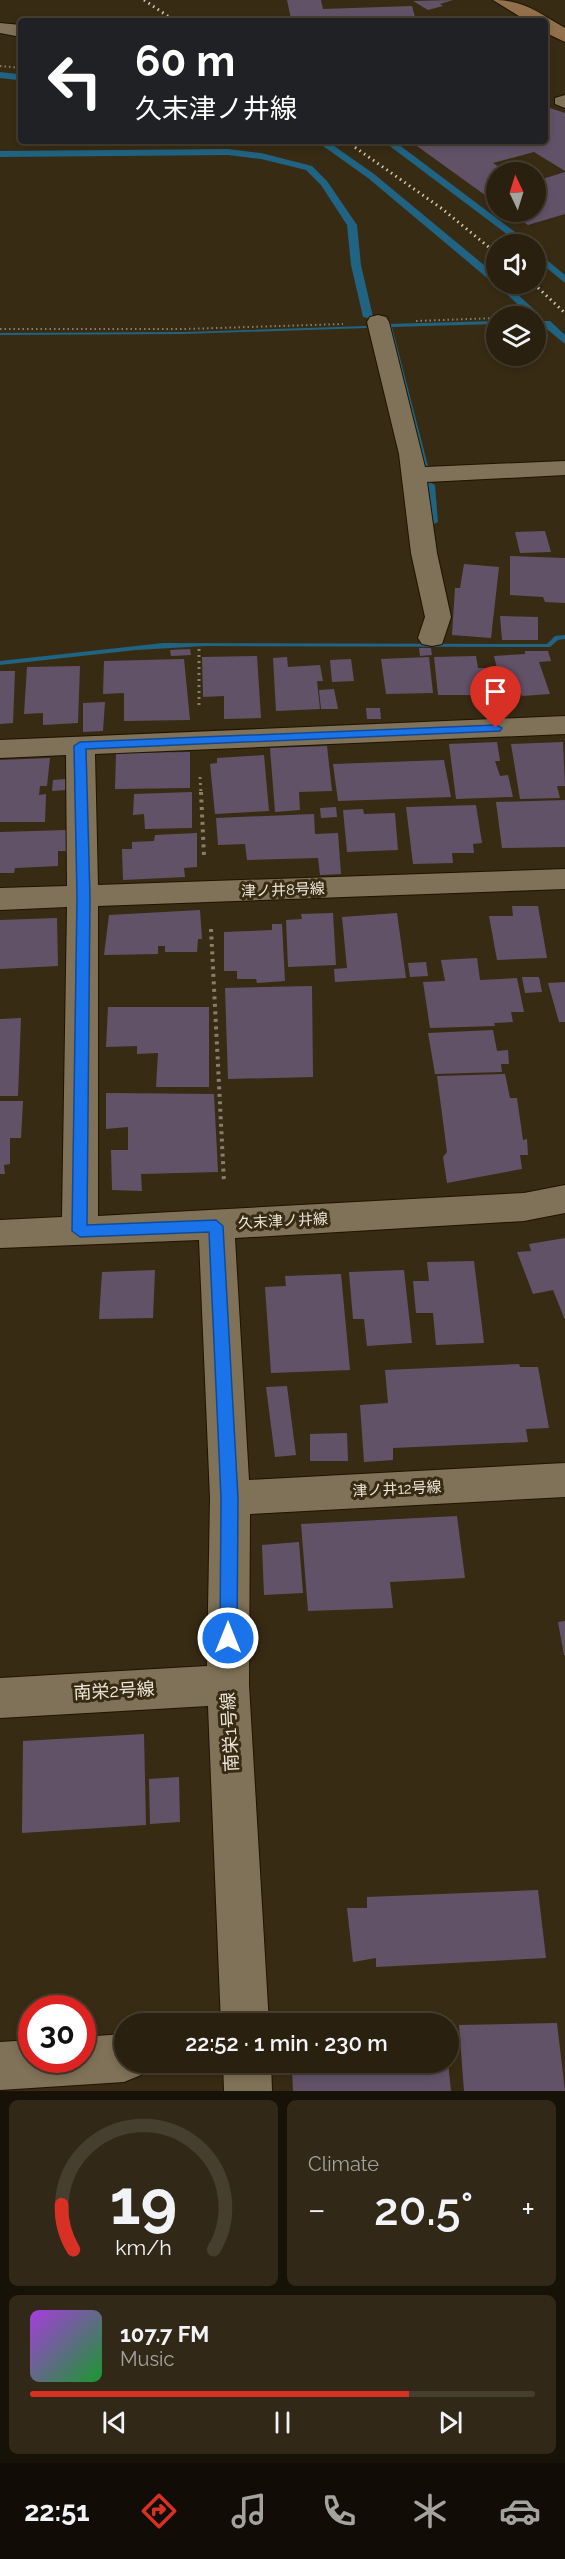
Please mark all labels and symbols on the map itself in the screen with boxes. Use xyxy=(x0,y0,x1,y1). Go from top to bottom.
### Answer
north arrow xyxy=(486,162,546,222)
pin xyxy=(470,666,521,728)
street label: 津ノ井8号線 xyxy=(241,880,325,900)
street label: 久末津ノ井線 xyxy=(238,1210,328,1232)
street label: 津ノ井12号線 xyxy=(352,1478,442,1500)
position arrow xyxy=(196,1606,260,1670)
street label: 南栄2号線 xyxy=(73,1678,155,1703)
street label: 南栄1号線 xyxy=(217,1692,242,1772)
speed limit sign: 30 xyxy=(18,1995,96,2073)

